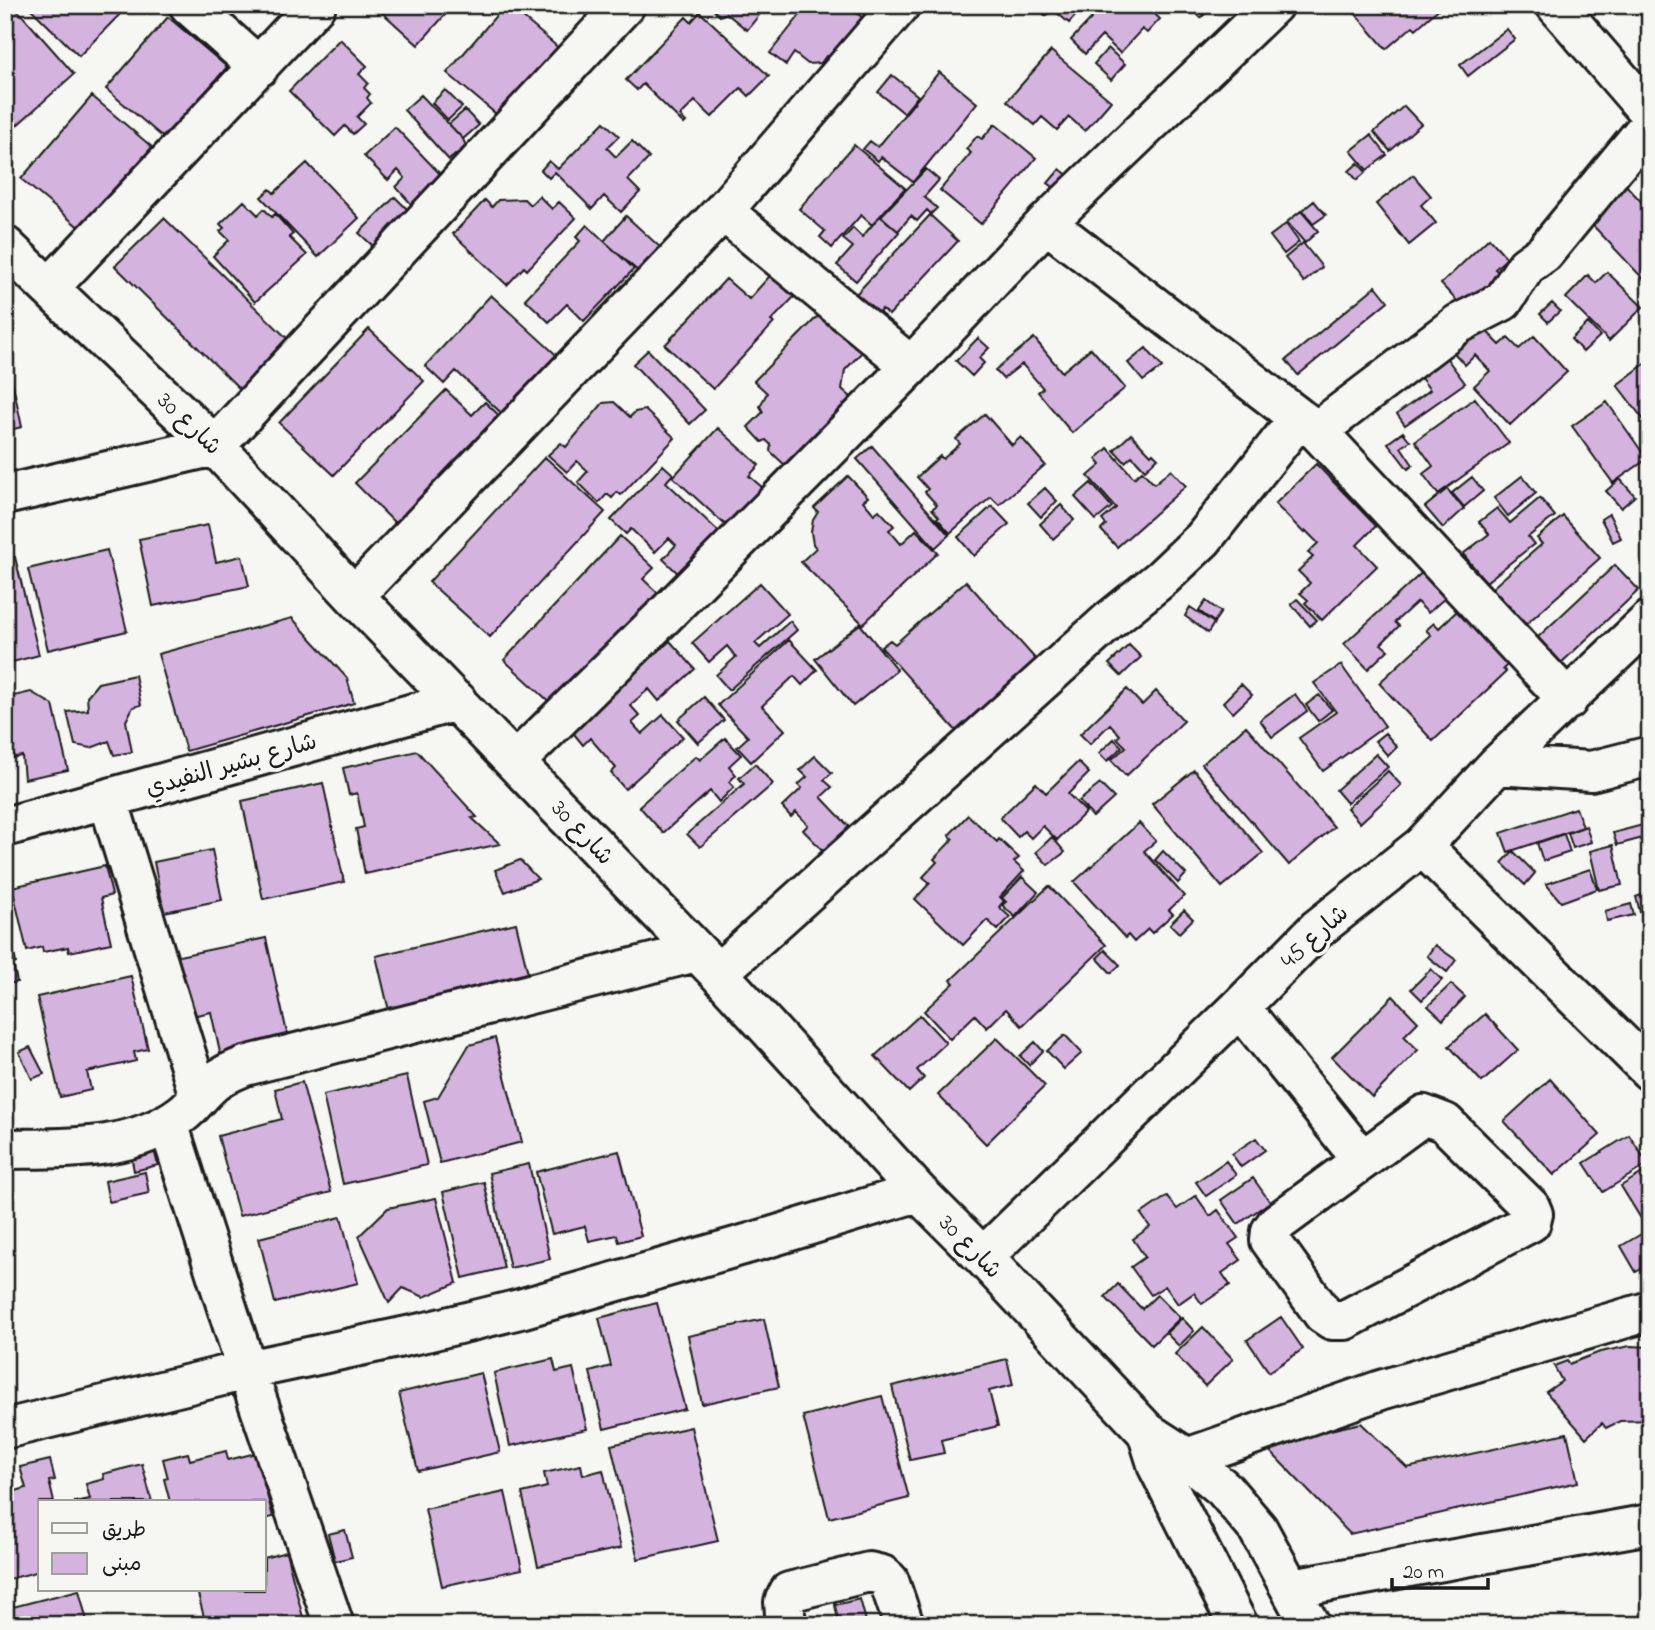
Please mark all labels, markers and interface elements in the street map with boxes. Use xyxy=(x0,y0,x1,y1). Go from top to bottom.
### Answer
street label: شارع 30 xyxy=(148,385,229,465)
street label: شارع بشير النفيدي xyxy=(142,725,321,808)
street label: شارع 30 xyxy=(542,793,621,874)
street label: شارع 45 xyxy=(1274,898,1358,978)
street label: شارع 30 xyxy=(929,1207,1009,1288)
legend xyxy=(38,1500,266,1592)
text: طريق xyxy=(102,1516,146,1546)
scale bar xyxy=(1392,1546,1489,1590)
text: مبنى xyxy=(102,1550,141,1580)
text: 20 m xyxy=(1403,1558,1444,1588)

